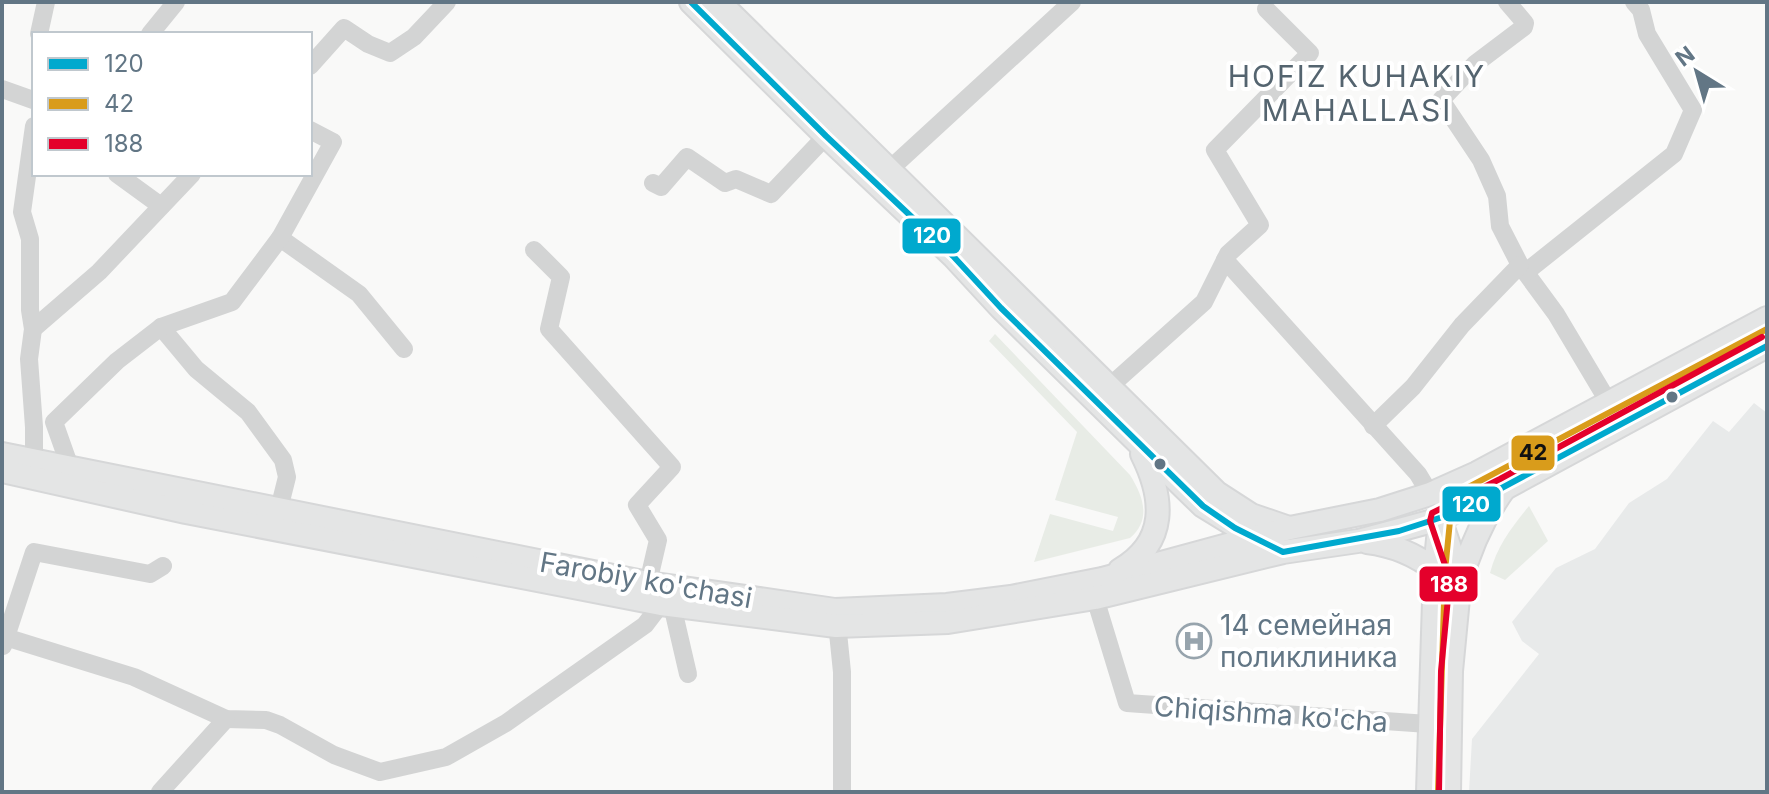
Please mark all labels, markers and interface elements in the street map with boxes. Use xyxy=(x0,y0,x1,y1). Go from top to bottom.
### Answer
legend xyxy=(32,32,312,176)
north arrow xyxy=(1657,32,1737,112)
text: N xyxy=(1670,41,1699,71)
text: 120 xyxy=(104,49,144,78)
district label: HOFIZ KUHAKIY MAHALLASI xyxy=(1228,58,1486,128)
text: 42 xyxy=(104,89,134,118)
text: 188 xyxy=(104,129,143,158)
line badge: 120 xyxy=(901,217,962,255)
text: 120 xyxy=(913,222,951,248)
unlabelled marker xyxy=(1664,389,1680,405)
line badge: 42 xyxy=(1510,434,1556,472)
text: 42 xyxy=(1519,439,1547,465)
unlabelled marker xyxy=(1152,456,1168,472)
line badge: 120 xyxy=(1441,485,1502,523)
text: 120 xyxy=(1452,491,1490,517)
street label: Farobiy ko'chasi xyxy=(537,545,755,615)
line badge: 188 xyxy=(1418,565,1479,603)
text: 188 xyxy=(1430,571,1468,597)
place label: 14 семейная поликлиника xyxy=(1220,608,1398,674)
hospital icon: 14 семейная поликлиника xyxy=(1175,622,1213,660)
street label: Chiqishma ko'cha xyxy=(1153,689,1389,739)

